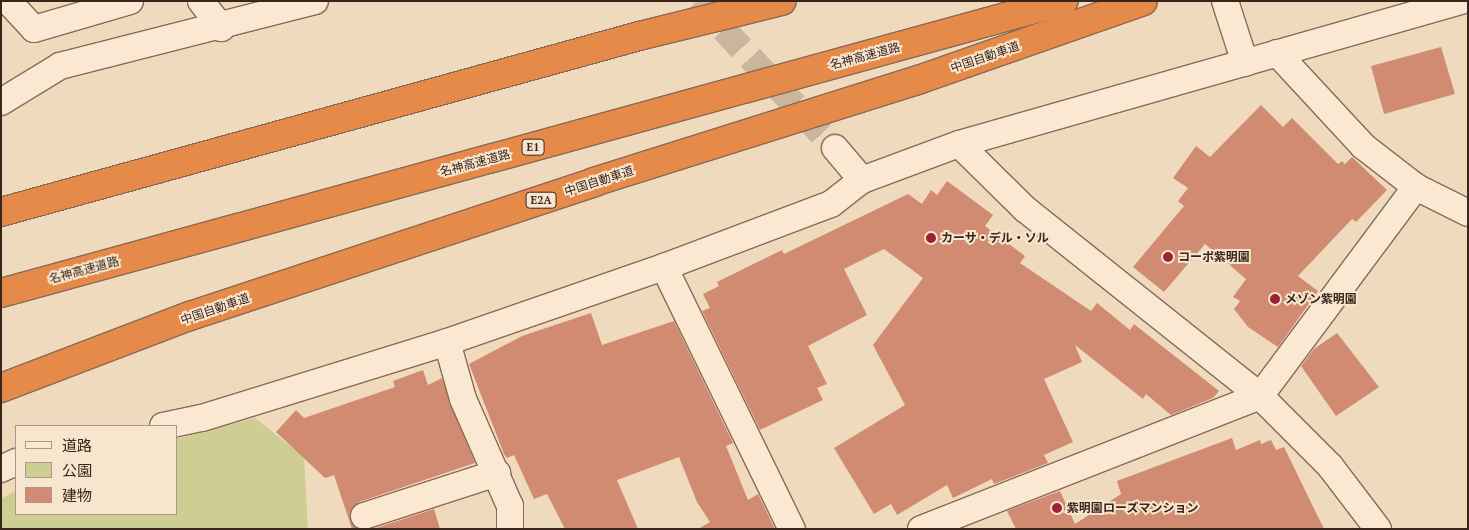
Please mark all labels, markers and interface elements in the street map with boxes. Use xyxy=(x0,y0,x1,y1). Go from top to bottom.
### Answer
street label: 中国自動車道 xyxy=(949,38,1021,76)
street label: 名神高速道路 xyxy=(828,40,902,72)
road number: E1 xyxy=(520,138,546,156)
street label: 名神高速道路 xyxy=(438,147,512,179)
street label: 中国自動車道 xyxy=(563,163,635,199)
road number: E2A xyxy=(525,192,557,208)
place label: カーサ・デル・ソル xyxy=(941,231,1049,245)
marker: カーサ・デル・ソル xyxy=(925,232,937,244)
place label: コーポ紫明園 xyxy=(1178,250,1250,264)
marker: コーポ紫明園 xyxy=(1162,251,1174,263)
street label: 名神高速道路 xyxy=(47,254,121,286)
street label: 中国自動車道 xyxy=(179,290,251,328)
place label: メゾン紫明園 xyxy=(1285,292,1357,306)
marker: メゾン紫明園 xyxy=(1269,293,1281,305)
legend xyxy=(15,425,178,515)
text: 道路 xyxy=(62,435,92,455)
text: 公園 xyxy=(62,460,92,480)
text: 建物 xyxy=(62,485,92,505)
place label: 紫明園ローズマンション xyxy=(1067,501,1199,515)
marker: 紫明園ローズマンション xyxy=(1051,502,1063,514)

